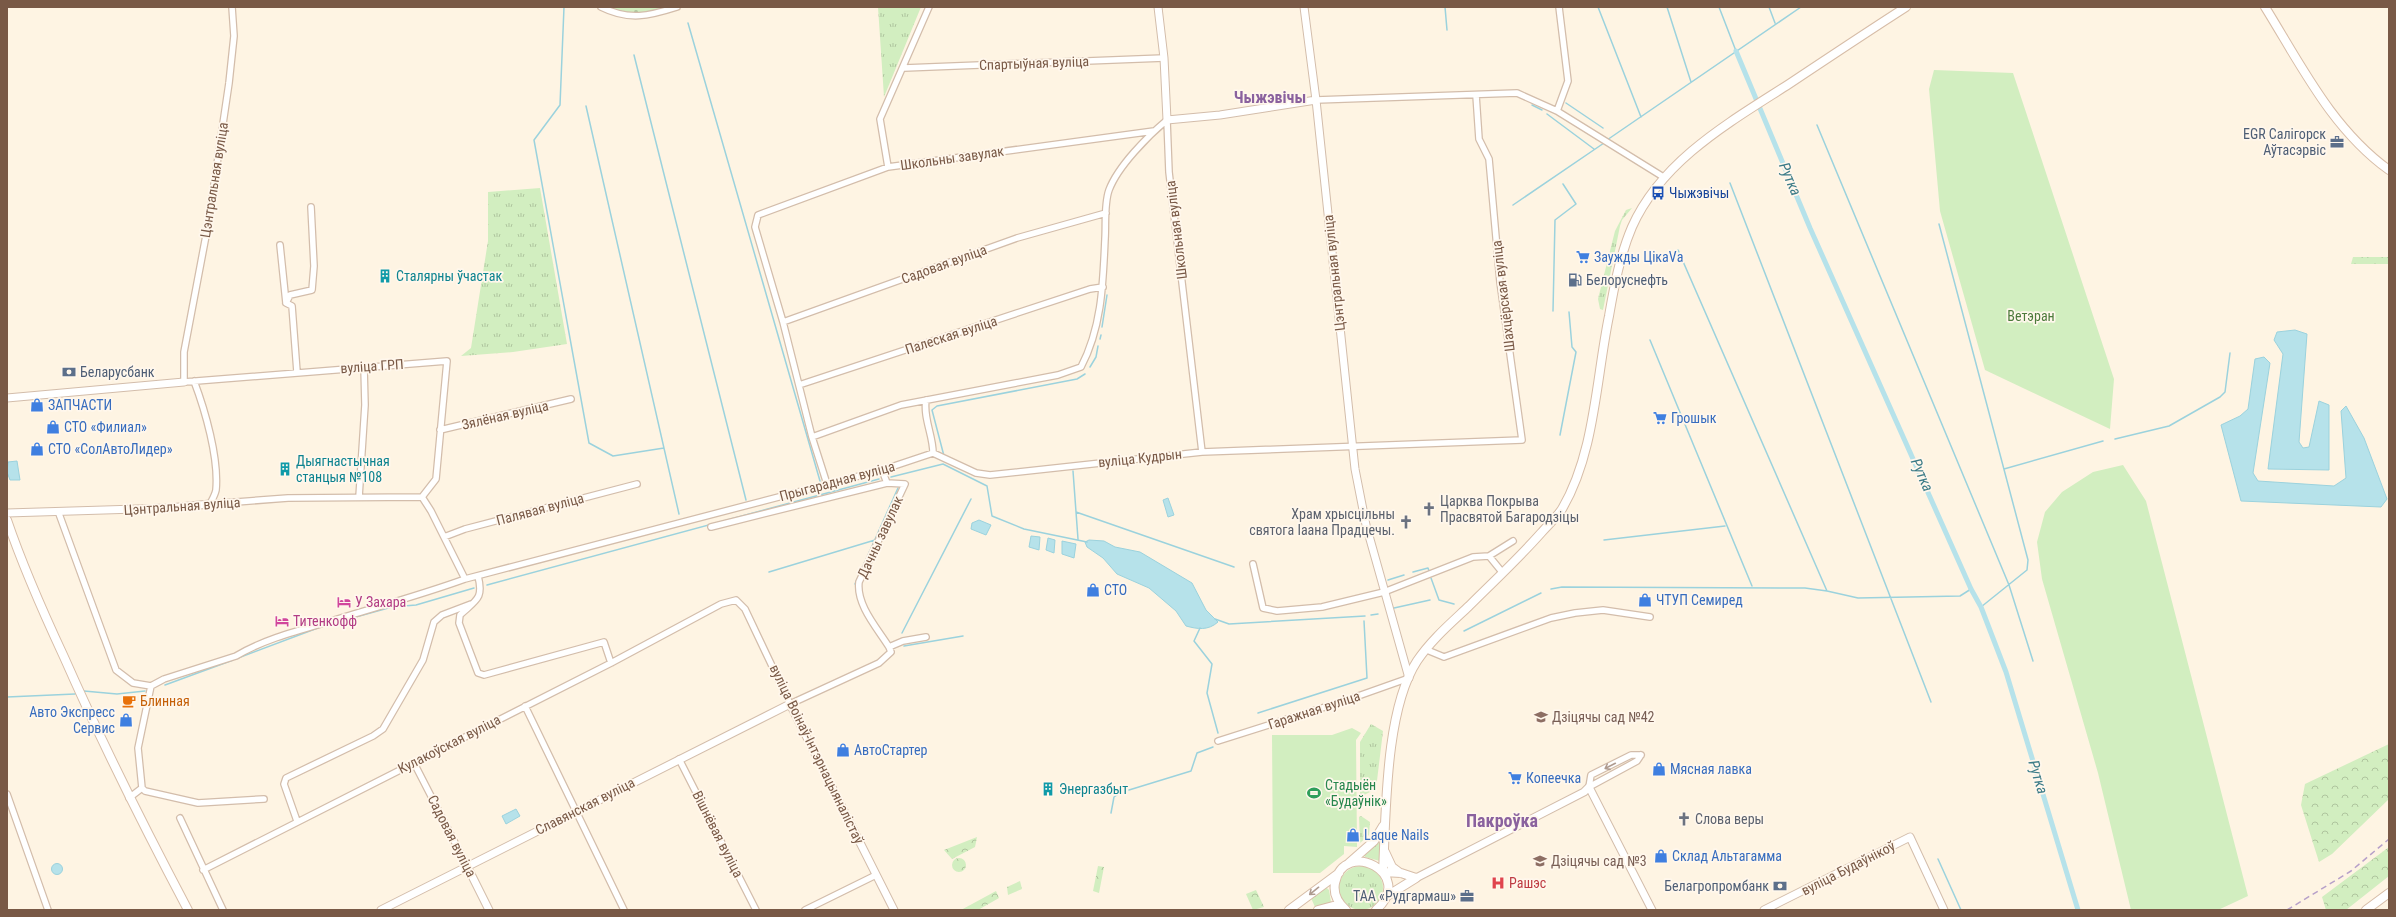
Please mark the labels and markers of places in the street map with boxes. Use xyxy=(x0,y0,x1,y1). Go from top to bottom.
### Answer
place label: EGR Салігорск Аўтасэрвіс xyxy=(2243,126,2326,158)
office icon: EGR Салігорск Аўтасэрвіс xyxy=(2329,134,2345,150)
bus stop icon: Чыжэвічы xyxy=(1650,185,1666,201)
place label: Чыжэвічы xyxy=(1669,185,1729,201)
supermarket icon: Заужды ЦікаVа xyxy=(1575,249,1591,265)
place label: Заужды ЦікаVа xyxy=(1594,249,1683,265)
building icon: Сталярны ўчастак xyxy=(377,268,393,284)
place label: Сталярны ўчастак xyxy=(396,268,502,284)
fuel station icon: Белоруснефть xyxy=(1567,272,1583,288)
place label: Белоруснефть xyxy=(1586,272,1668,288)
bank icon: Беларусбанк xyxy=(61,364,77,380)
place label: Беларусбанк xyxy=(80,364,155,380)
shop icon: ЗАПЧАСТИ xyxy=(29,397,45,413)
place label: ЗАПЧАСТИ xyxy=(48,397,112,413)
supermarket icon: Грошык xyxy=(1652,410,1668,426)
place label: Грошык xyxy=(1671,410,1717,426)
shop icon: СТО «Филиал» xyxy=(45,419,61,435)
place label: СТО «Филиал» xyxy=(64,419,147,435)
shop icon: СТО «СолАвтоЛидер» xyxy=(29,441,45,457)
place label: СТО «СолАвтоЛидер» xyxy=(48,441,173,457)
place label: Дыягнастычная станцыя №108 xyxy=(296,453,390,485)
building icon: Дыягнастычная станцыя №108 xyxy=(277,461,293,477)
place label: Царква Покрыва Прасвятой Багародзіцы xyxy=(1440,493,1579,525)
church icon: Царква Покрыва Прасвятой Багародзіцы xyxy=(1421,501,1437,517)
place label: Храм хрысцільны святога Іаана Прадцечы. xyxy=(1249,506,1395,538)
church icon: Храм хрысцільны святога Іаана Прадцечы. xyxy=(1398,514,1414,530)
shop icon: СТО xyxy=(1085,582,1101,598)
place label: СТО xyxy=(1104,582,1127,598)
shop icon: ЧТУП Семиред xyxy=(1637,592,1653,608)
place label: ЧТУП Семиред xyxy=(1656,592,1743,608)
hotel icon: У Захара xyxy=(336,594,352,610)
place label: У Захара xyxy=(355,594,406,610)
hotel icon: Титенкофф xyxy=(274,613,290,629)
place label: Титенкофф xyxy=(293,613,357,629)
cafe icon: Блинная xyxy=(121,693,137,709)
place label: Блинная xyxy=(140,693,190,709)
place label: Авто Экспресс Сервис xyxy=(29,704,115,736)
school or university icon: Дзіцячы сад №42 xyxy=(1533,709,1549,725)
place label: Дзіцячы сад №42 xyxy=(1552,709,1655,725)
shop icon: Авто Экспресс Сервис xyxy=(118,712,134,728)
shop icon: АвтоСтартер xyxy=(835,742,851,758)
place label: АвтоСтартер xyxy=(854,742,928,758)
shop icon: Мясная лавка xyxy=(1651,761,1667,777)
place label: Мясная лавка xyxy=(1670,761,1752,777)
supermarket icon: Копеечка xyxy=(1507,770,1523,786)
place label: Копеечка xyxy=(1526,770,1581,786)
place label: Стадыён «Будаўнік» xyxy=(1325,777,1387,809)
building icon: Энергазбыт xyxy=(1040,781,1056,797)
place label: Энергазбыт xyxy=(1059,781,1128,797)
sports icon: Стадыён «Будаўнік» xyxy=(1306,785,1322,801)
church icon: Слова веры xyxy=(1676,811,1692,827)
place label: Слова веры xyxy=(1695,811,1764,827)
shop icon: Laque Nails xyxy=(1345,827,1361,843)
place label: Laque Nails xyxy=(1364,827,1429,843)
shop icon: Склад Альтагамма xyxy=(1653,848,1669,864)
place label: Склад Альтагамма xyxy=(1672,848,1782,864)
school or university icon: Дзіцячы сад №3 xyxy=(1532,853,1548,869)
place label: Дзіцячы сад №3 xyxy=(1551,853,1647,869)
hospital icon: Рашэс xyxy=(1490,875,1506,891)
place label: Рашэс xyxy=(1509,875,1546,891)
place label: Белагропромбанк xyxy=(1664,878,1769,894)
bank icon: Белагропромбанк xyxy=(1772,878,1788,894)
place label: ТАА «Рудгармаш» xyxy=(1353,888,1456,904)
office icon: ТАА «Рудгармаш» xyxy=(1459,888,1475,904)

